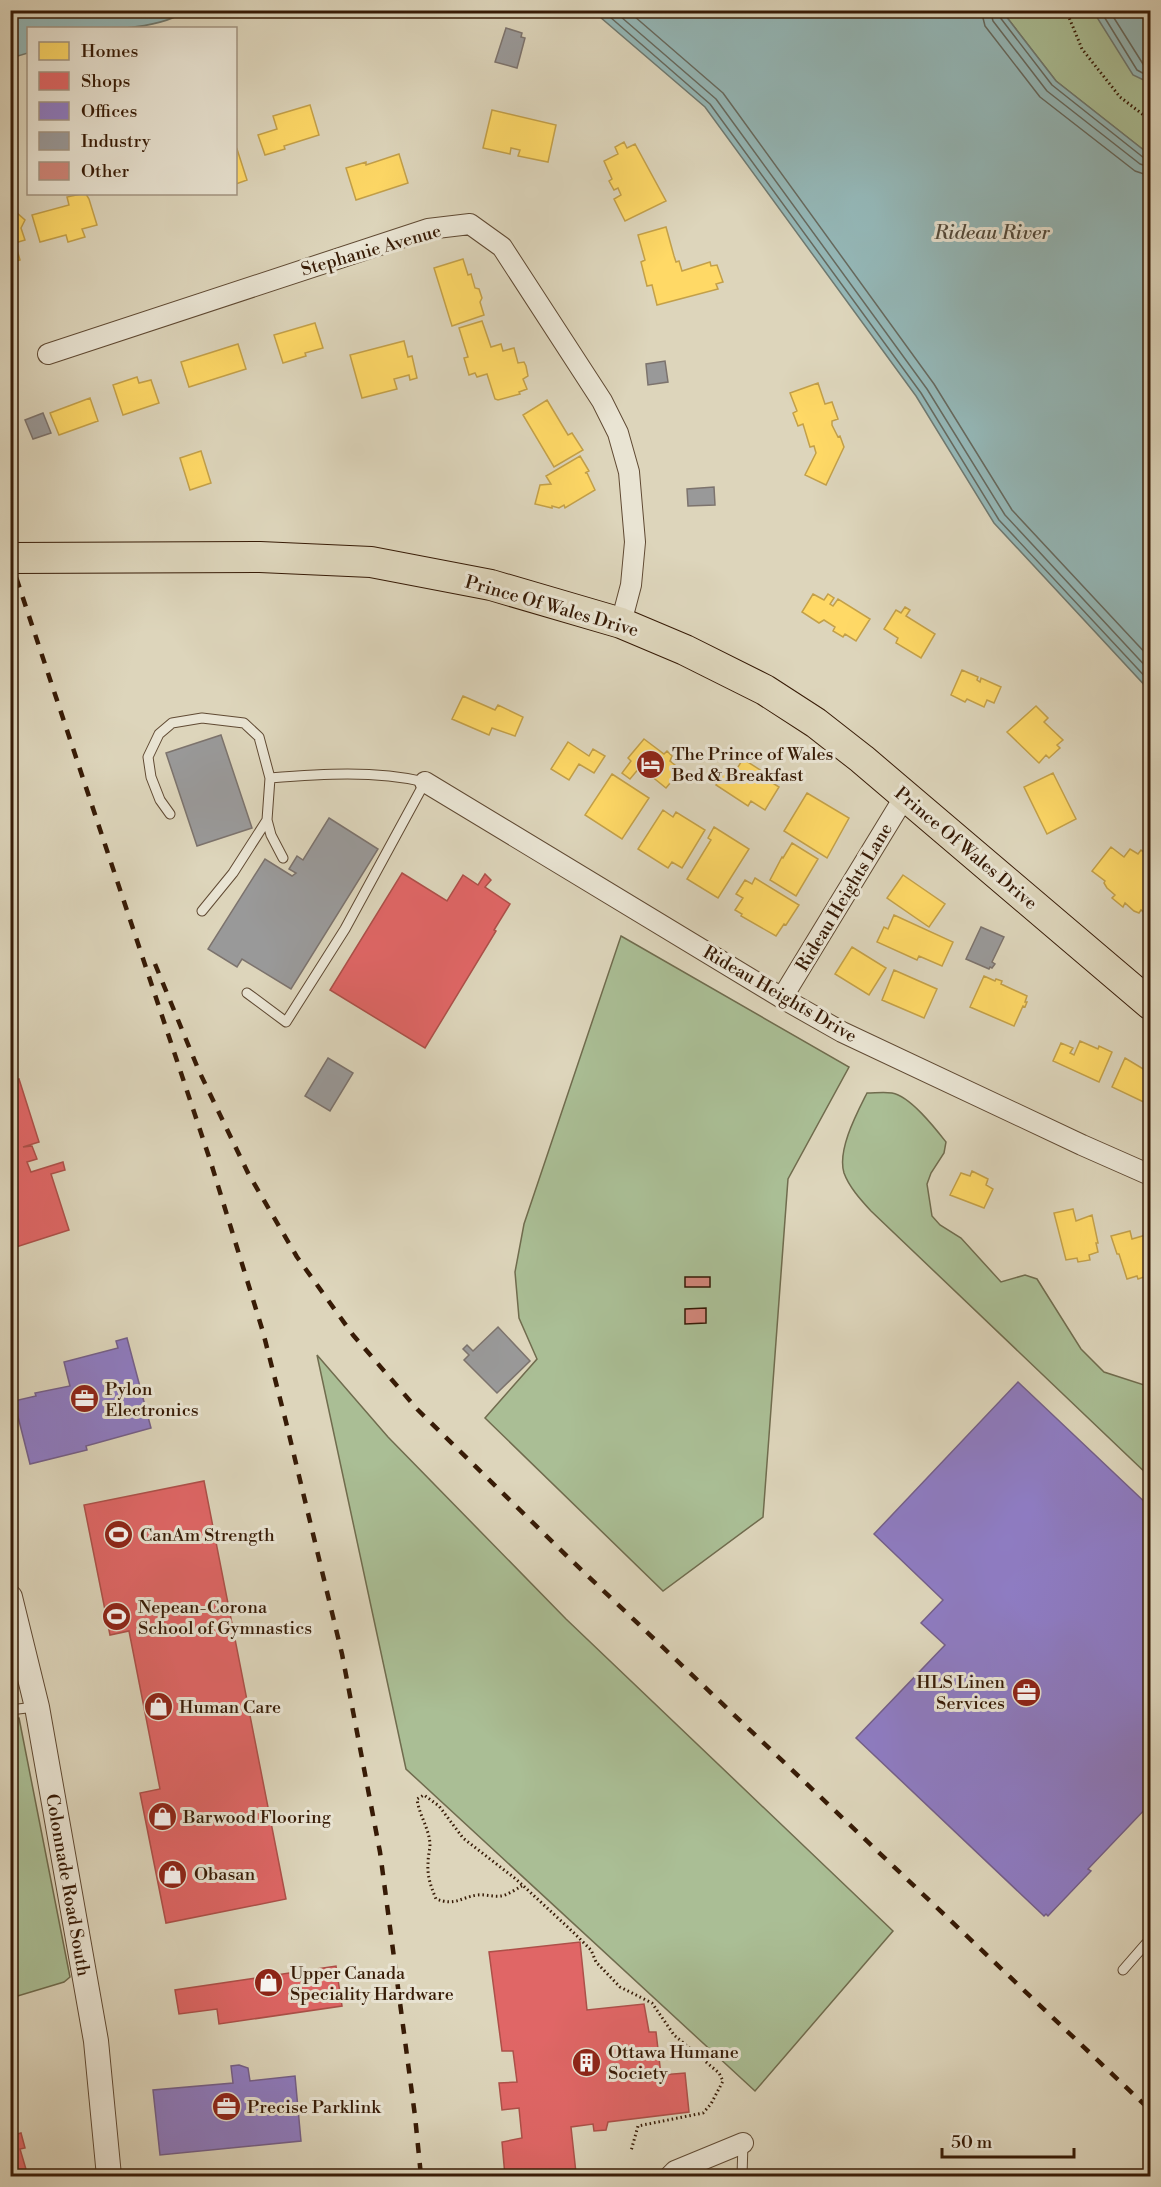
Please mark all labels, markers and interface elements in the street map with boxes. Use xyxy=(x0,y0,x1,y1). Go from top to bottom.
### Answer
legend xyxy=(27,27,237,195)
text: Homes xyxy=(81,40,138,63)
text: Shops xyxy=(81,70,131,93)
text: Offices xyxy=(81,100,137,123)
text: Industry xyxy=(81,130,151,153)
text: Other xyxy=(81,160,129,183)
street label: Stephanie Avenue xyxy=(298,219,444,281)
water label: Rideau River xyxy=(933,221,1050,246)
street label: Prince Of Wales Drive xyxy=(462,571,641,642)
place label: The Prince of Wales Bed & Breakfast xyxy=(671,743,834,787)
hotel icon: The Prince of Wales Bed & Breakfast xyxy=(635,748,667,780)
street label: Prince Of Wales Drive xyxy=(890,782,1042,915)
street label: Rideau Heights Lane xyxy=(791,819,898,976)
street label: Rideau Heights Drive xyxy=(699,941,861,1048)
place label: Pylon Electronics xyxy=(105,1378,199,1422)
office icon: Pylon Electronics xyxy=(68,1383,100,1415)
sports icon: CanAm Strength xyxy=(103,1519,135,1551)
place label: CanAm Strength xyxy=(140,1524,275,1547)
place label: Nepean-Corona School of Gymnastics xyxy=(138,1596,312,1640)
sports icon: Nepean-Corona School of Gymnastics xyxy=(101,1601,133,1633)
place label: HLS Linen Services xyxy=(916,1671,1005,1715)
office icon: HLS Linen Services xyxy=(1010,1676,1042,1708)
shop icon: Human Care xyxy=(142,1691,174,1723)
place label: Human Care xyxy=(179,1696,281,1719)
street label: Colonnade Road South xyxy=(40,1792,95,1978)
shop icon: Barwood Flooring xyxy=(146,1801,178,1833)
place label: Barwood Flooring xyxy=(182,1806,332,1829)
shop icon: Obasan xyxy=(157,1858,189,1890)
place label: Obasan xyxy=(194,1863,255,1886)
place label: Upper Canada Speciality Hardware xyxy=(290,1962,454,2006)
shop icon: Upper Canada Speciality Hardware xyxy=(253,1967,285,1999)
place label: Ottawa Humane Society xyxy=(608,2041,739,2085)
building icon: Ottawa Humane Society xyxy=(571,2046,603,2078)
office icon: Precise Parklink xyxy=(210,2091,242,2123)
place label: Precise Parklink xyxy=(247,2096,382,2119)
scale bar xyxy=(942,2121,1074,2159)
text: 50 m xyxy=(951,2131,993,2154)

